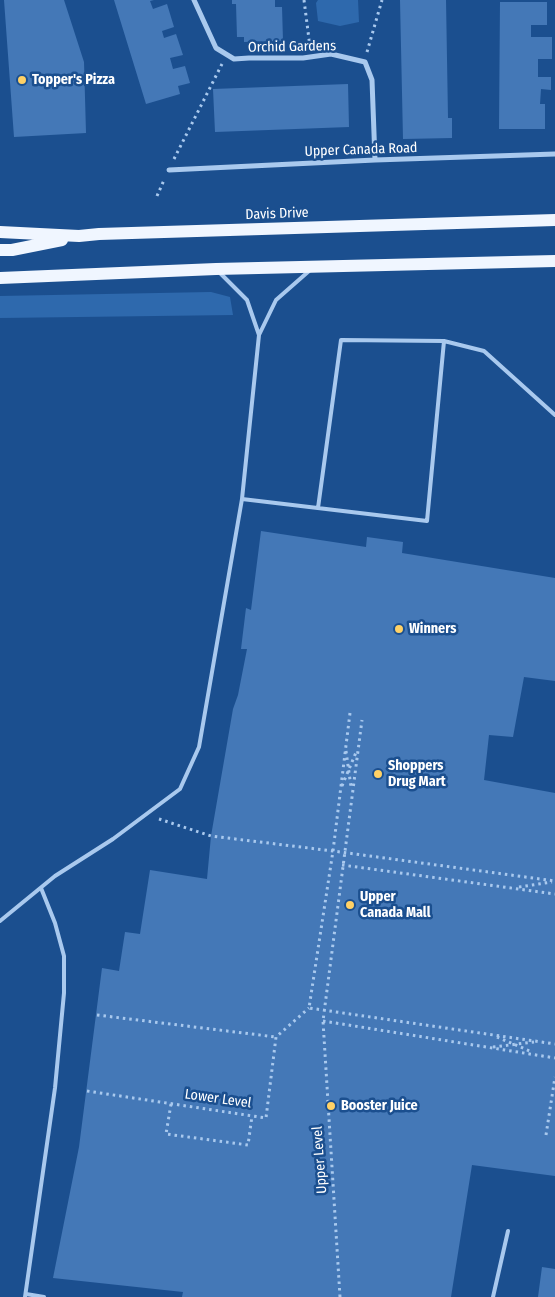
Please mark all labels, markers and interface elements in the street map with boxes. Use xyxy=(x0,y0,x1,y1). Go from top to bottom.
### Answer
street label: Orchid Gardens xyxy=(248,38,336,56)
place label: Topper's Pizza xyxy=(32,72,115,88)
marker: Topper's Pizza xyxy=(16,74,28,86)
street label: Upper Canada Road xyxy=(304,140,418,160)
street label: Davis Drive xyxy=(245,205,309,223)
place label: Winners xyxy=(409,621,456,637)
marker: Winners xyxy=(393,623,405,635)
place label: Shoppers Drug Mart xyxy=(388,758,446,790)
marker: Shoppers Drug Mart xyxy=(372,768,384,780)
place label: Upper Canada Mall xyxy=(360,889,430,922)
marker: Upper Canada Mall xyxy=(344,899,356,911)
street label: Lower Level xyxy=(184,1086,252,1112)
place label: Booster Juice xyxy=(341,1098,418,1114)
marker: Booster Juice xyxy=(325,1100,337,1112)
street label: Upper Level xyxy=(309,1126,331,1194)

